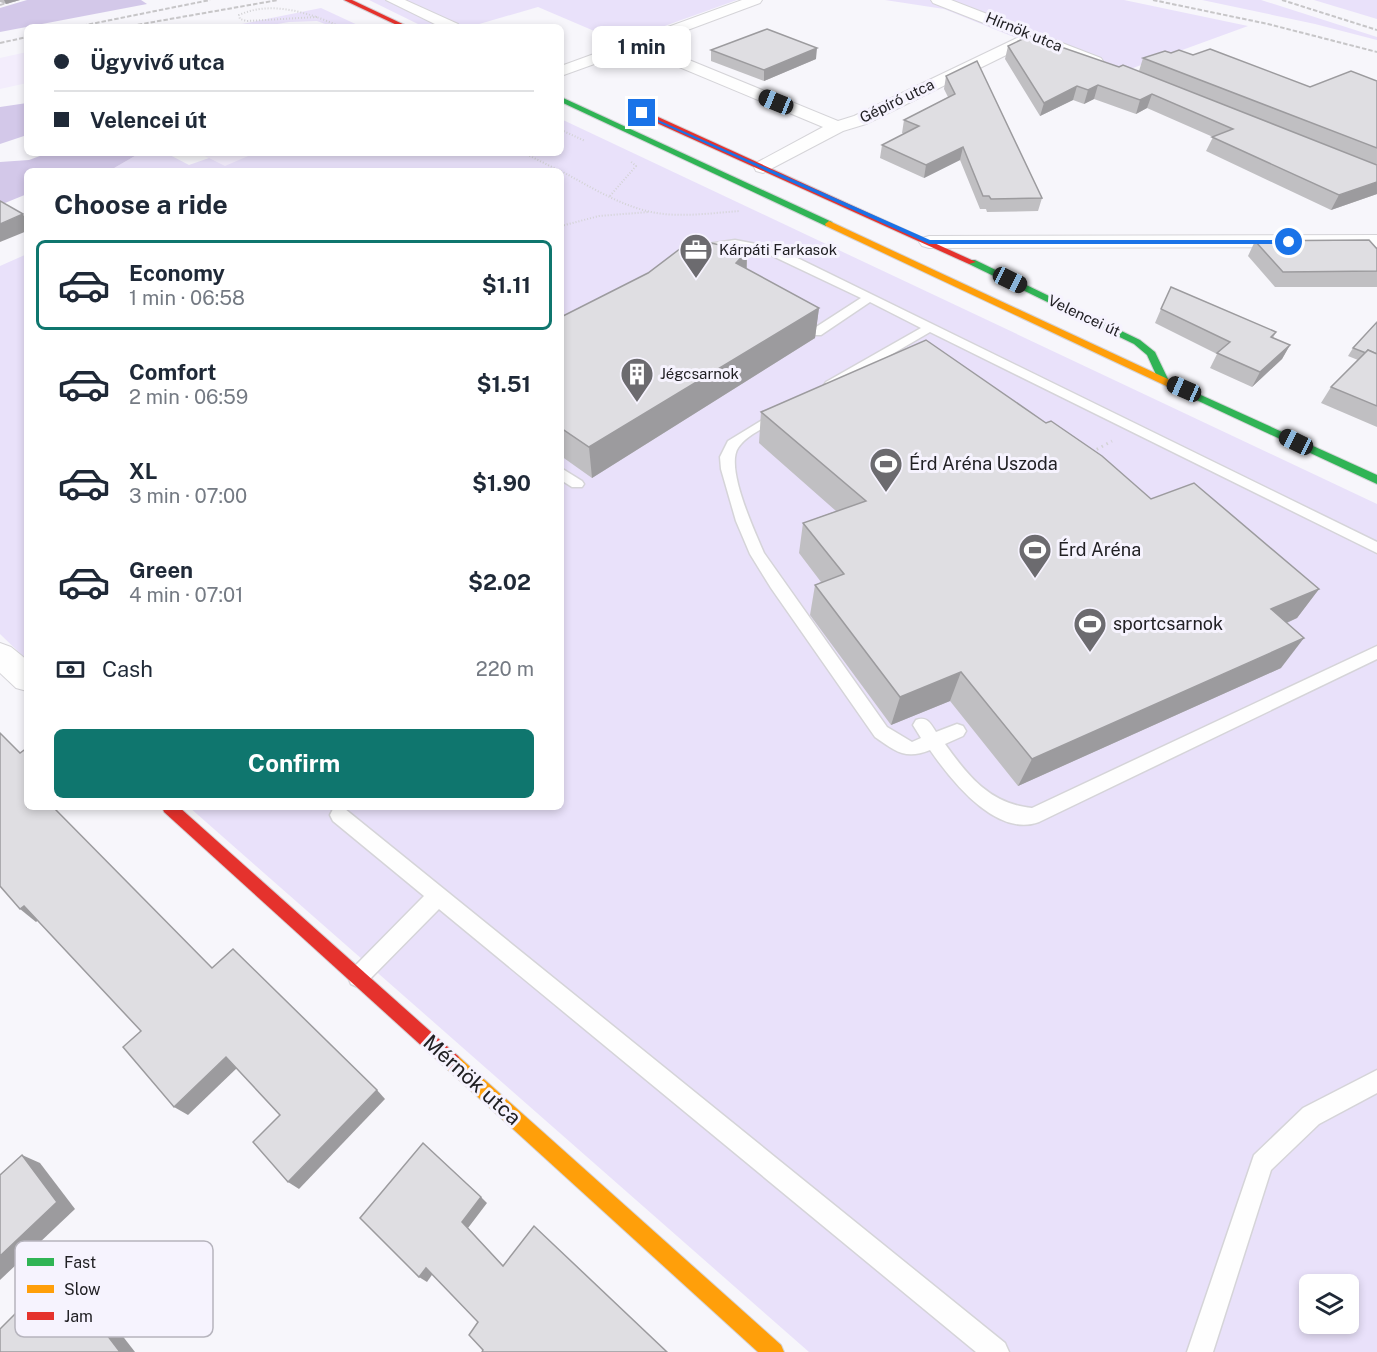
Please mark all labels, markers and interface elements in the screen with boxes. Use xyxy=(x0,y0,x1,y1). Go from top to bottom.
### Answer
street label: Hírnök utca xyxy=(983,8,1065,55)
callout: 1 min xyxy=(592,26,692,68)
text: 1 min xyxy=(617,35,666,59)
text: Ügyvivő utca xyxy=(90,49,225,75)
street label: Gépíró utca xyxy=(857,75,937,126)
car xyxy=(756,87,796,117)
route end xyxy=(628,99,655,126)
text: Velencei út xyxy=(90,107,207,133)
text: Choose a ride xyxy=(54,188,228,220)
route start xyxy=(1275,228,1302,255)
office icon: Kárpáti Farkasok xyxy=(678,232,714,279)
place label: Kárpáti Farkasok xyxy=(719,241,837,258)
icon: car xyxy=(57,258,111,312)
text: Economy xyxy=(129,260,225,286)
car xyxy=(990,264,1030,296)
text: $1.11 xyxy=(482,272,531,298)
text: 1 min · 06:58 xyxy=(129,286,245,310)
street label: Velencei út xyxy=(1045,291,1123,340)
building icon: Jégcsarnok xyxy=(619,356,655,403)
icon: car xyxy=(57,357,111,411)
text: Comfort xyxy=(129,359,216,385)
place label: Jégcsarnok xyxy=(660,365,739,382)
text: $1.51 xyxy=(476,371,531,397)
car xyxy=(1164,373,1204,405)
text: 2 min · 06:59 xyxy=(129,385,248,409)
car xyxy=(1276,426,1316,458)
sports icon: Érd Aréna Uszoda xyxy=(868,446,904,493)
place label: Érd Aréna Uszoda xyxy=(909,452,1058,474)
icon: car xyxy=(57,456,111,510)
text: XL xyxy=(129,458,157,484)
text: $1.90 xyxy=(472,470,531,496)
text: 3 min · 07:00 xyxy=(129,484,247,508)
sports icon: Érd Aréna xyxy=(1017,532,1053,579)
place label: Érd Aréna xyxy=(1058,538,1141,560)
icon: car xyxy=(57,555,111,609)
text: Green xyxy=(129,557,193,583)
text: $2.02 xyxy=(468,569,531,595)
text: 4 min · 07:01 xyxy=(129,583,243,607)
sports icon: sportcsarnok xyxy=(1072,606,1108,653)
place label: sportcsarnok xyxy=(1113,613,1223,634)
icon: cash xyxy=(54,653,87,686)
text: Cash xyxy=(102,656,153,682)
text: 220 m xyxy=(476,657,534,681)
button: Confirm xyxy=(54,729,534,798)
street label: Mérnök utca xyxy=(418,1029,526,1130)
legend xyxy=(15,1241,213,1337)
text: Fast xyxy=(64,1253,96,1272)
map controls xyxy=(1299,1274,1359,1334)
button: layers xyxy=(1299,1274,1359,1334)
text: Slow xyxy=(64,1280,101,1299)
text: Jam xyxy=(64,1307,93,1326)

